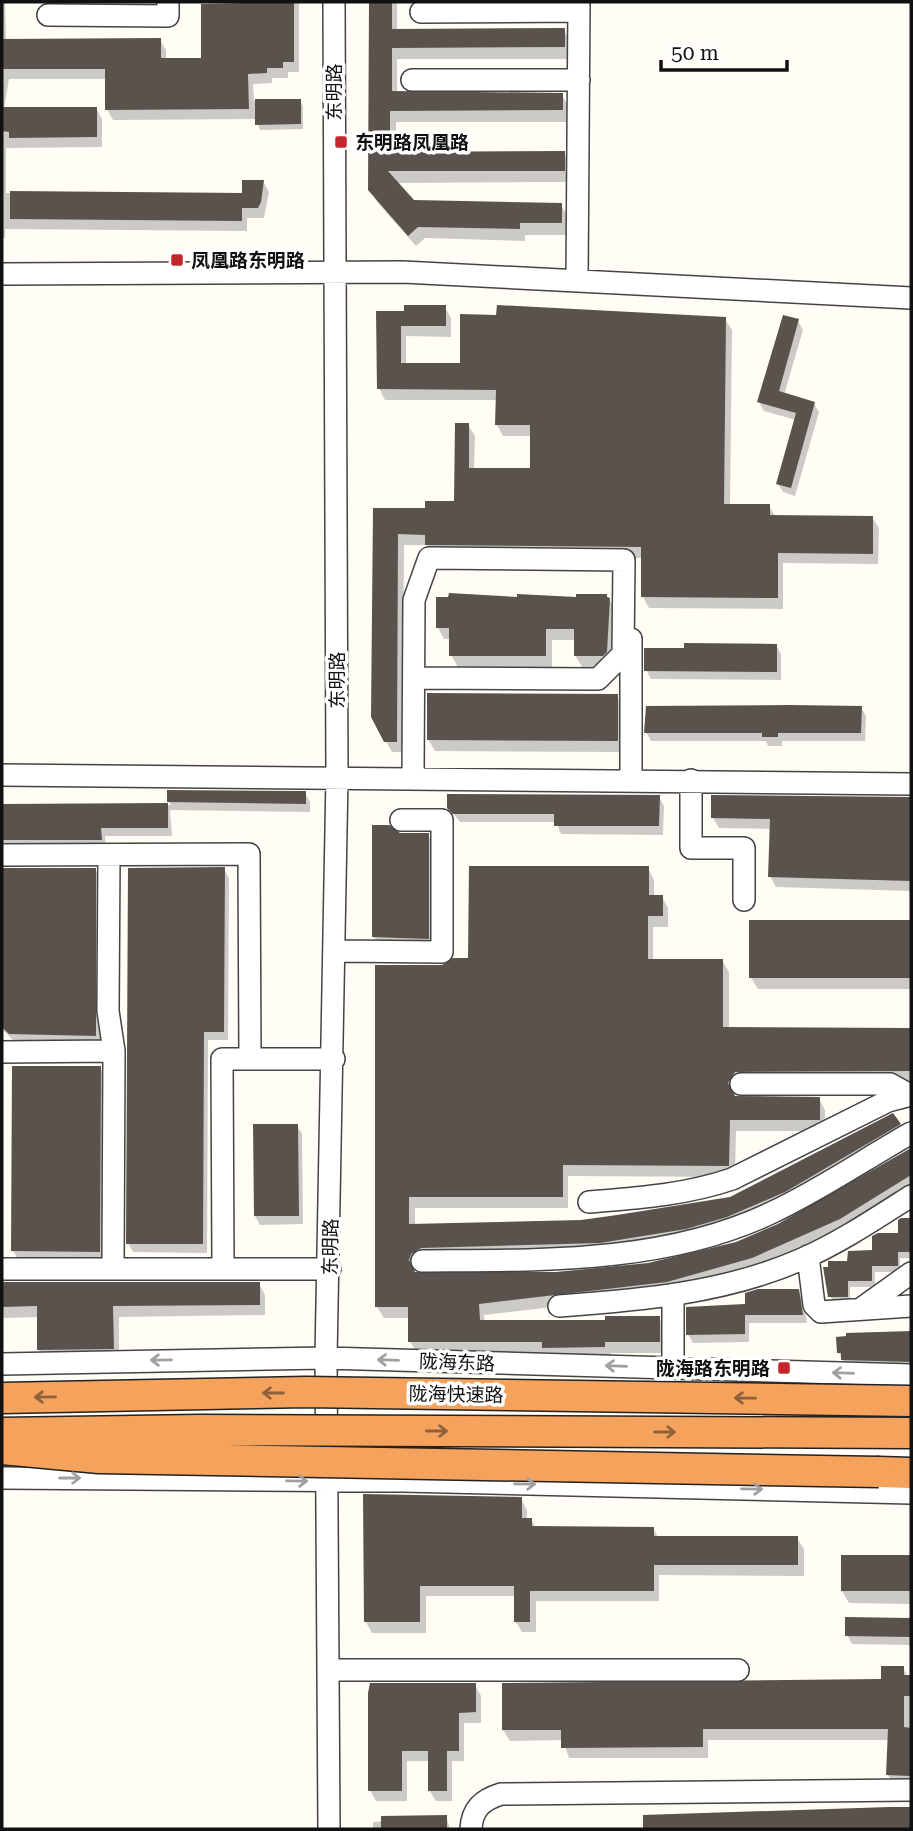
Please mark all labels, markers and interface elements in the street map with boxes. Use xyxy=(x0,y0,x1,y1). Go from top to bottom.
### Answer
scale bar xyxy=(661,28,787,72)
text: 50 m xyxy=(671,41,719,65)
street label: 东明路 xyxy=(323,63,346,121)
place label: 东明路凤凰路 xyxy=(355,131,469,154)
marker: 东明路凤凰路 xyxy=(333,134,349,150)
place label: 凤凰路东明路 xyxy=(191,249,305,272)
marker: 凤凰路东明路 xyxy=(169,252,185,268)
street label: 东明路 xyxy=(326,651,349,709)
street label: 东明路 xyxy=(319,1218,342,1276)
street label: 陇海东路 xyxy=(419,1350,495,1375)
one-way arrow xyxy=(377,1353,400,1366)
one-way arrow xyxy=(150,1354,173,1367)
place label: 陇海路东明路 xyxy=(656,1357,770,1380)
one-way arrow xyxy=(604,1360,627,1373)
marker: 陇海路东明路 xyxy=(776,1360,792,1376)
one-way arrow xyxy=(832,1366,855,1379)
street label: 陇海快速路 xyxy=(408,1382,504,1407)
one-way arrow xyxy=(261,1386,284,1400)
one-way arrow xyxy=(34,1390,57,1404)
one-way arrow xyxy=(734,1391,757,1405)
one-way arrow xyxy=(426,1425,449,1438)
one-way arrow xyxy=(653,1426,676,1439)
one-way arrow xyxy=(58,1471,81,1485)
one-way arrow xyxy=(286,1474,309,1487)
one-way arrow xyxy=(513,1477,536,1491)
one-way arrow xyxy=(741,1483,764,1496)

